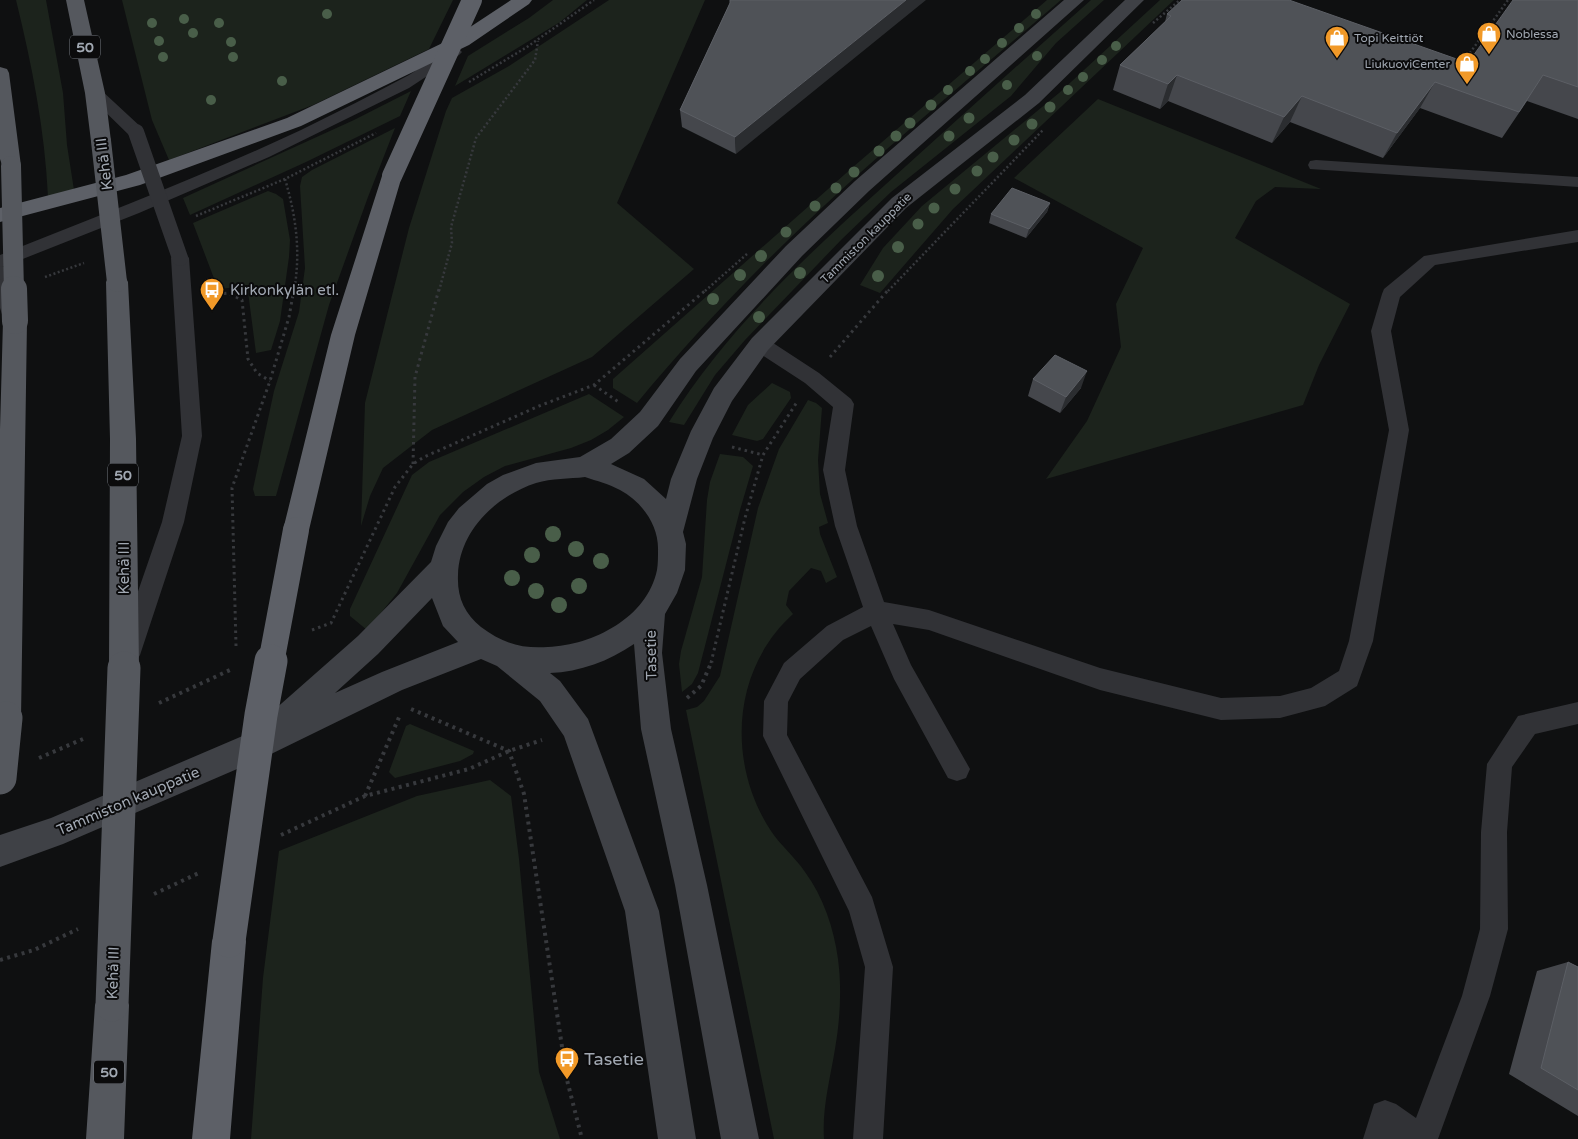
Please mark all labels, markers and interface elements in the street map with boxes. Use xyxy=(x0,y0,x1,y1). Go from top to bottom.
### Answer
shop icon: Noblessa xyxy=(1476,21,1502,55)
shop icon: Topi Keittiöt xyxy=(1324,25,1350,59)
place label: Noblessa xyxy=(1506,27,1558,41)
place label: Topi Keittiöt xyxy=(1354,31,1424,45)
road number: 50 xyxy=(70,36,100,58)
shop icon: LiukuoviCenter xyxy=(1454,51,1480,85)
place label: LiukuoviCenter xyxy=(1365,57,1450,71)
street label: Kehä III xyxy=(92,137,116,191)
street label: Tammiston kauppatie xyxy=(818,190,914,286)
bus stop icon: Kirkonkylän etl. xyxy=(199,277,225,311)
place label: Kirkonkylän etl. xyxy=(230,281,339,299)
road number: 50 xyxy=(108,464,138,486)
street label: Kehä III xyxy=(115,542,133,594)
street label: Tasetie xyxy=(642,630,660,680)
street label: Tammiston kauppatie xyxy=(54,763,202,839)
street label: Kehä III xyxy=(103,946,123,1000)
bus stop icon: Tasetie xyxy=(554,1046,580,1080)
place label: Tasetie xyxy=(584,1048,644,1070)
road number: 50 xyxy=(94,1060,124,1084)

